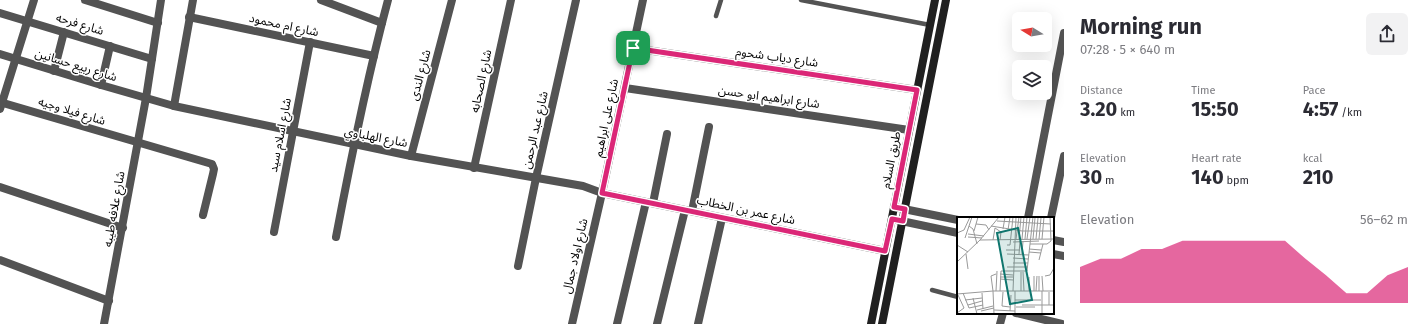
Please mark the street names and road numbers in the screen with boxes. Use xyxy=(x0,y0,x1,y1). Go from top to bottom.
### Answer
street label: شارع فرحه xyxy=(54,10,106,40)
street label: شارع ام محمود xyxy=(248,11,320,41)
street label: شارع دياب شحوم xyxy=(735,44,819,72)
street label: شارع ربيع حسانين xyxy=(33,46,119,86)
street label: شارع الندى xyxy=(406,48,435,103)
street label: شارع الصحابه xyxy=(467,48,496,114)
street label: شارع على ابراهيم xyxy=(591,78,623,159)
street label: شارع ابراهيم ابو حسن xyxy=(717,83,821,113)
street label: شارع عبد الرحمن xyxy=(519,90,553,171)
street label: شارع فيلا وجيه xyxy=(36,94,107,130)
street label: شارع اسلام سيد xyxy=(266,97,296,174)
street label: شارع الهلباوي xyxy=(343,124,409,153)
street label: طريق السلام xyxy=(879,130,905,190)
street label: شارع علافه طيبه xyxy=(100,170,130,248)
street label: شارع عمر بن الخطاب xyxy=(695,193,796,229)
street label: شارع اولاد جمال xyxy=(560,217,592,295)

